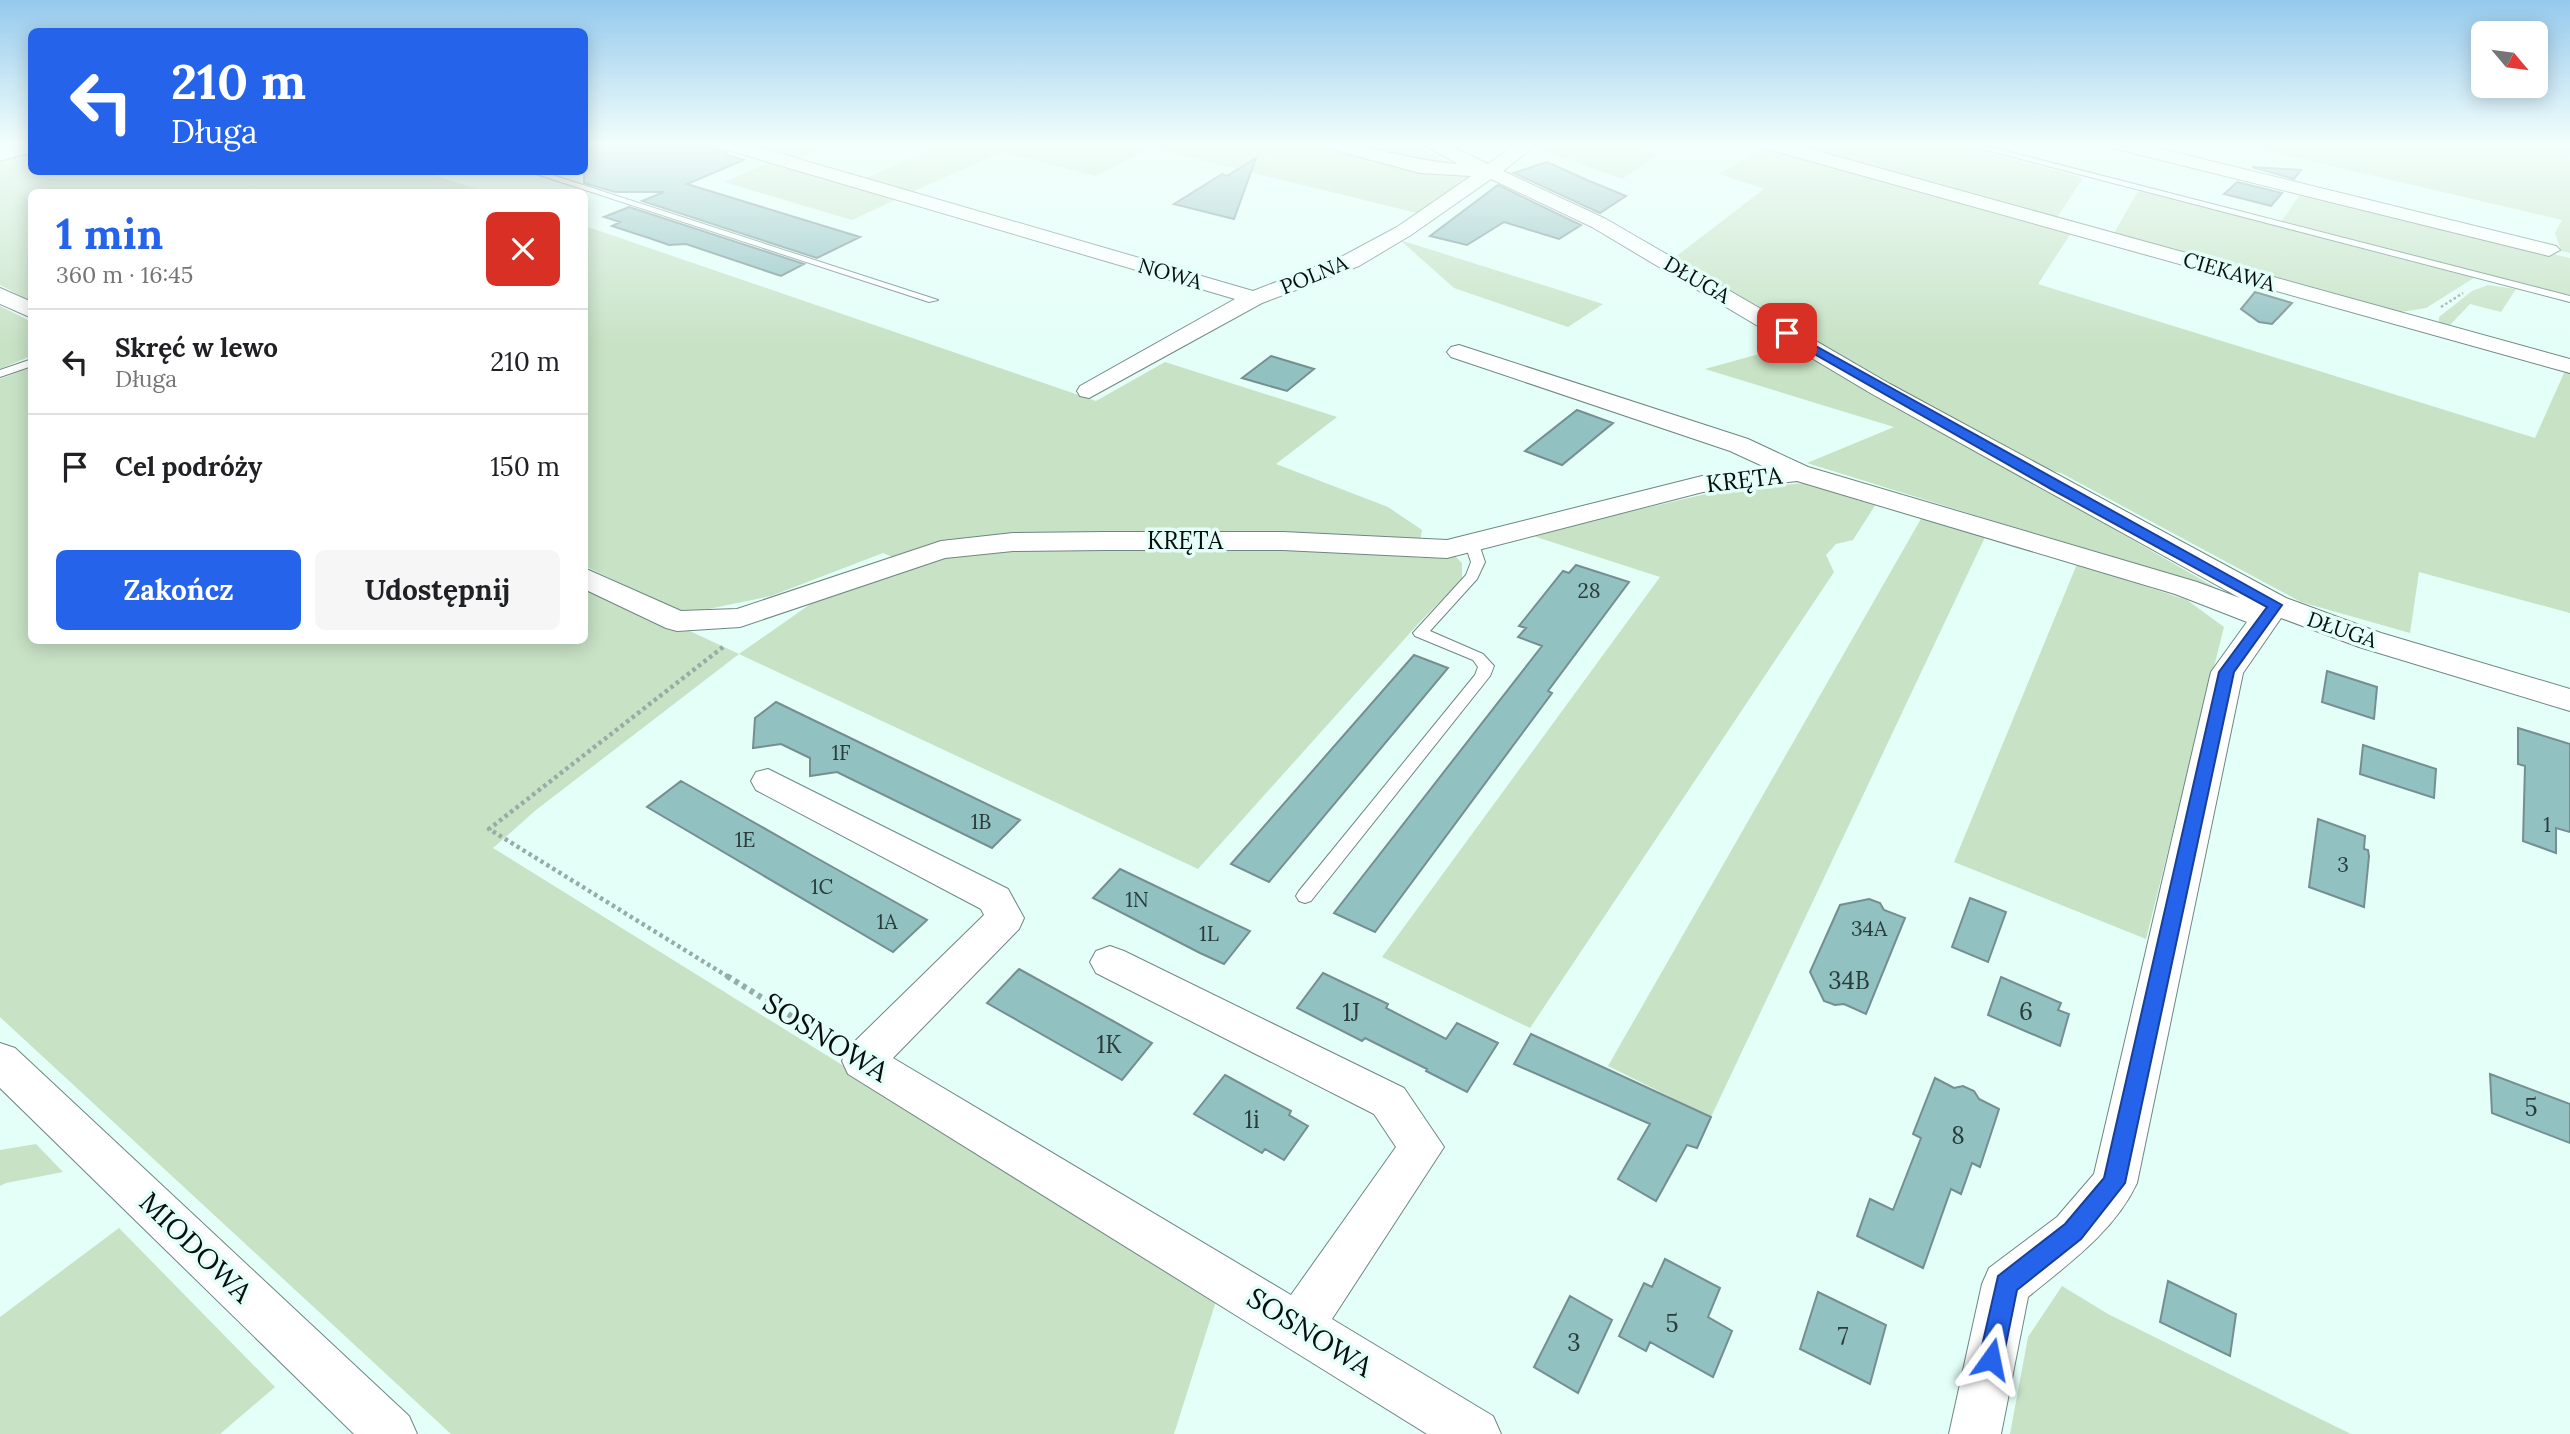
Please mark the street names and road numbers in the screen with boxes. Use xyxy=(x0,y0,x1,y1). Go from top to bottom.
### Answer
street label: CIEKAWA xyxy=(2180,246,2279,298)
street label: POLNA xyxy=(1276,248,1352,300)
street label: DŁUGA xyxy=(1659,250,1736,310)
street label: NOWA xyxy=(1135,252,1206,296)
street label: KRĘTA xyxy=(1704,459,1785,500)
street label: KRĘTA xyxy=(1147,525,1224,556)
street label: DŁUGA xyxy=(2304,605,2381,654)
street label: SOSNOWA xyxy=(757,984,896,1090)
street label: MIODOWA xyxy=(132,1184,261,1310)
street label: SOSNOWA xyxy=(1241,1279,1380,1385)

